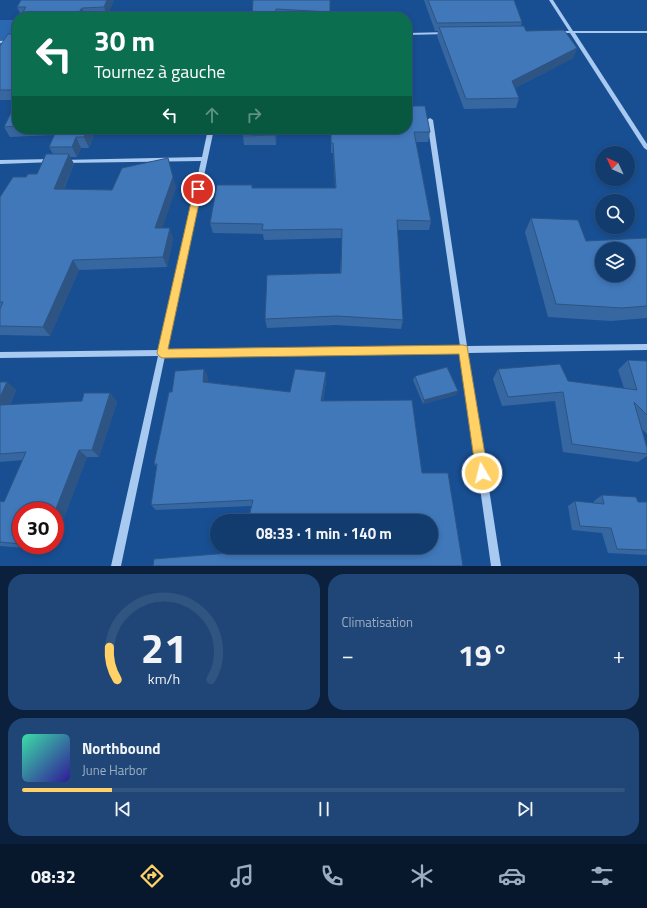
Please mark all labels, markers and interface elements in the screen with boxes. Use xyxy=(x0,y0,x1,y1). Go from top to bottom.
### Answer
text: 30 m xyxy=(94,19,155,62)
icon: left xyxy=(28,28,80,80)
text: Tournez à gauche xyxy=(94,58,225,85)
icon: left xyxy=(159,104,181,126)
icon: ahead xyxy=(201,104,223,126)
icon: right xyxy=(243,104,265,126)
north arrow xyxy=(595,146,635,186)
map controls xyxy=(595,146,635,282)
pin xyxy=(181,172,215,206)
icon: arrive xyxy=(187,178,209,200)
button: search xyxy=(595,194,635,234)
button: layers xyxy=(595,242,635,282)
position arrow xyxy=(461,452,503,494)
speed limit sign: 30 xyxy=(12,502,64,554)
text: 08:33 · 1 min · 140 m xyxy=(256,522,392,545)
text: Climatisation xyxy=(342,612,413,632)
text: 21 xyxy=(140,616,187,679)
text: 19° xyxy=(458,632,508,678)
text: − xyxy=(342,638,354,672)
text: + xyxy=(613,638,625,672)
text: km/h xyxy=(148,668,180,690)
text: Northbound xyxy=(82,737,161,760)
text: June Harbor xyxy=(82,760,147,780)
icon: previous xyxy=(112,798,134,820)
icon: pause xyxy=(313,798,335,820)
icon: next xyxy=(514,798,536,820)
icon: directions xyxy=(138,862,166,890)
icon: music xyxy=(228,862,256,890)
icon: phone xyxy=(318,862,346,890)
icon: climate xyxy=(408,862,436,890)
icon: car xyxy=(498,862,526,890)
icon: filters xyxy=(588,862,616,890)
text: 08:32 xyxy=(31,863,76,890)

